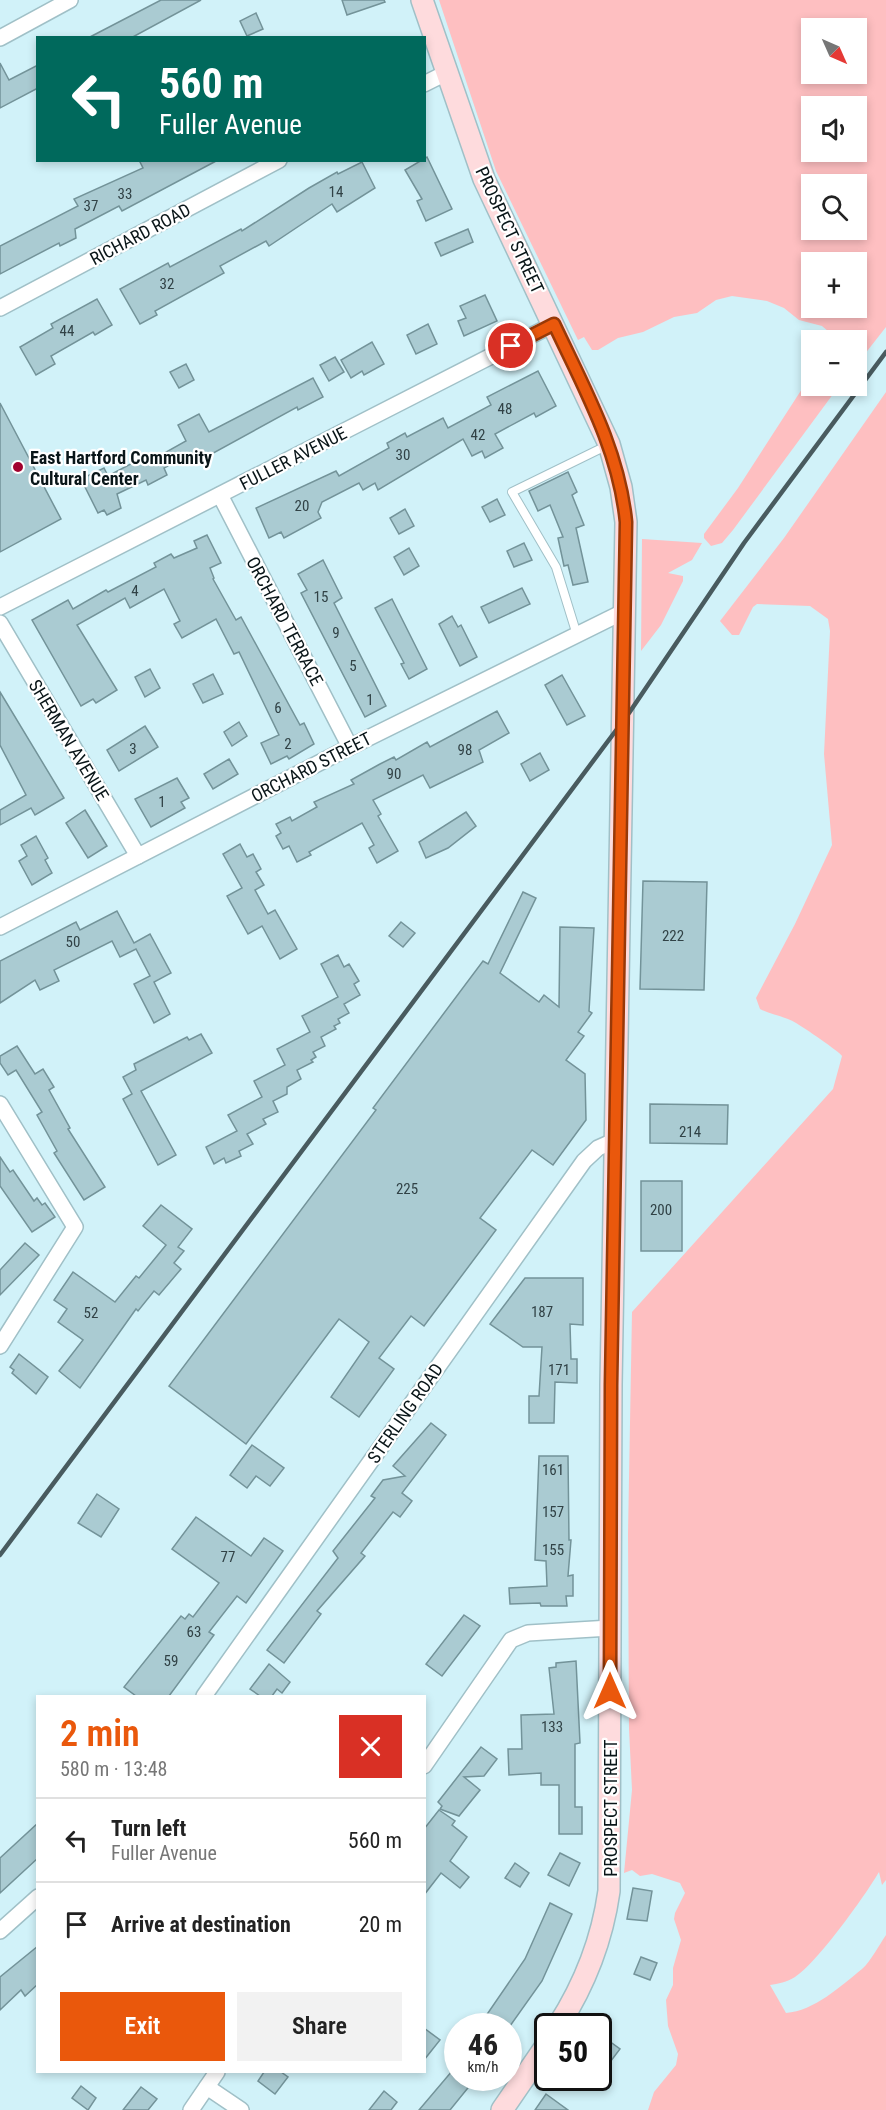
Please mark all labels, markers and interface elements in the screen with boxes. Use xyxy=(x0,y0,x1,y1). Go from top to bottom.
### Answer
north arrow xyxy=(801,18,867,84)
map controls xyxy=(801,18,867,396)
text: 560 m xyxy=(159,59,264,108)
icon: left xyxy=(60,60,138,138)
button: sound xyxy=(801,96,867,162)
text: Fuller Avenue xyxy=(159,109,302,141)
street label: PROSPECT STREET xyxy=(471,163,549,297)
button: search xyxy=(801,174,867,240)
house number: 14 xyxy=(329,183,343,201)
house number: 33 xyxy=(118,185,132,203)
house number: 37 xyxy=(84,197,98,215)
street label: RICHARD ROAD xyxy=(86,199,194,269)
button: + xyxy=(801,252,867,318)
house number: 32 xyxy=(160,275,174,293)
pin xyxy=(485,320,536,371)
house number: 44 xyxy=(60,322,74,340)
icon: arrive xyxy=(494,329,527,362)
button: − xyxy=(801,330,867,396)
house number: 48 xyxy=(498,400,512,418)
street label: FULLER AVENUE xyxy=(236,422,350,494)
house number: 42 xyxy=(471,426,485,444)
house number: 30 xyxy=(396,446,410,464)
place label: East Hartford Community Cultural Center xyxy=(30,447,212,489)
marker: East Hartford Community Cultural Center xyxy=(11,460,25,474)
house number: 20 xyxy=(295,497,309,515)
street label: ORCHARD TERRACE xyxy=(242,553,328,689)
house number: 4 xyxy=(131,582,139,600)
house number: 15 xyxy=(314,588,328,606)
house number: 9 xyxy=(332,624,340,642)
house number: 5 xyxy=(349,657,357,675)
street label: SHERMAN AVENUE xyxy=(25,676,113,804)
house number: 1 xyxy=(366,691,374,709)
house number: 6 xyxy=(274,699,282,717)
street label: ORCHARD STREET xyxy=(247,728,375,806)
house number: 2 xyxy=(284,735,292,753)
house number: 3 xyxy=(129,740,137,758)
house number: 98 xyxy=(458,741,472,759)
house number: 90 xyxy=(387,765,401,783)
house number: 1 xyxy=(158,793,166,811)
house number: 222 xyxy=(662,927,684,945)
house number: 50 xyxy=(66,933,80,951)
house number: 214 xyxy=(679,1123,701,1141)
house number: 225 xyxy=(396,1180,418,1198)
house number: 200 xyxy=(650,1201,672,1219)
house number: 187 xyxy=(531,1303,553,1321)
house number: 52 xyxy=(84,1304,98,1322)
street label: STERLING ROAD xyxy=(363,1359,447,1467)
house number: 171 xyxy=(548,1361,570,1379)
house number: 161 xyxy=(542,1461,564,1479)
house number: 157 xyxy=(542,1503,564,1521)
house number: 155 xyxy=(542,1541,564,1559)
house number: 77 xyxy=(221,1548,235,1566)
house number: 63 xyxy=(187,1623,201,1641)
house number: 59 xyxy=(164,1652,178,1670)
position arrow xyxy=(578,1659,642,1723)
text: 2 min xyxy=(60,1713,140,1755)
button: close xyxy=(339,1715,402,1778)
house number: 133 xyxy=(541,1718,563,1736)
street label: PROSPECT STREET xyxy=(600,1739,621,1877)
text: 580 m · 13:48 xyxy=(60,1757,167,1781)
text: Turn left xyxy=(111,1816,186,1841)
icon: left xyxy=(60,1824,93,1857)
text: 560 m xyxy=(348,1828,402,1853)
text: Fuller Avenue xyxy=(111,1841,217,1865)
icon: arrive xyxy=(60,1908,93,1941)
text: Arrive at destination xyxy=(111,1912,291,1937)
text: 20 m xyxy=(359,1912,402,1937)
button: Exit xyxy=(60,1992,225,2061)
button: Share xyxy=(237,1992,402,2061)
speed limit sign: 50 xyxy=(534,2013,612,2091)
text: 46 xyxy=(468,2027,498,2062)
text: km/h xyxy=(468,2058,498,2076)

